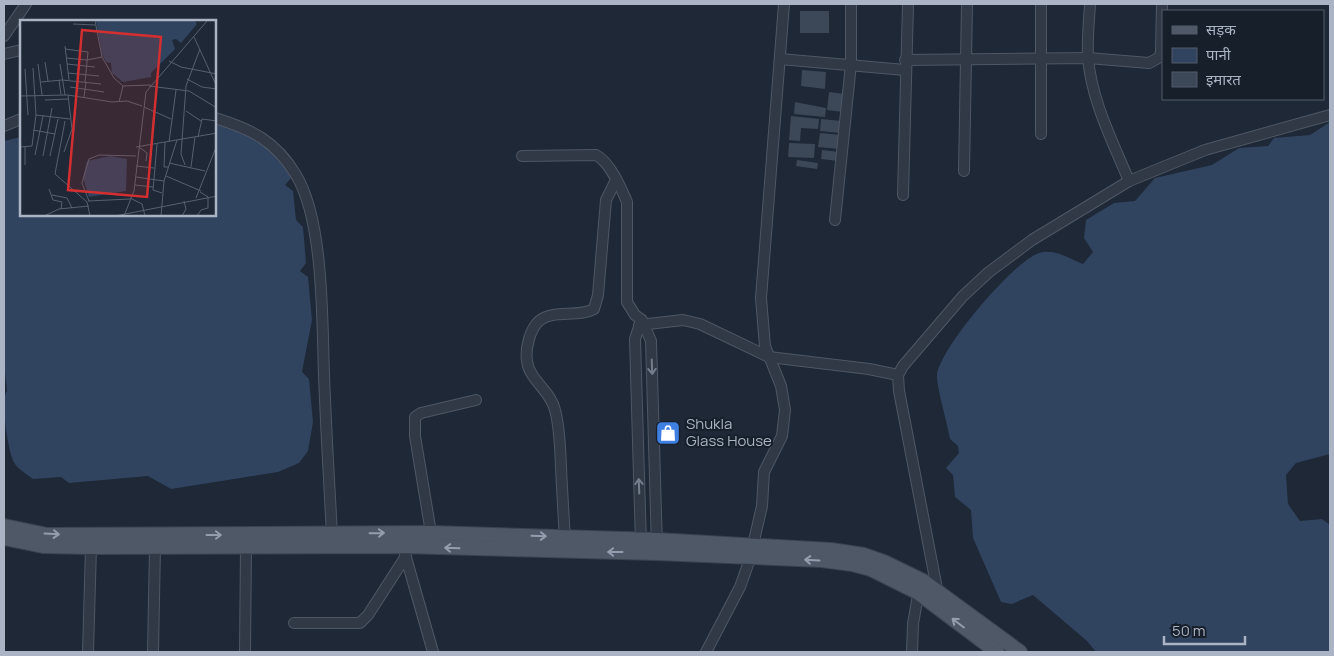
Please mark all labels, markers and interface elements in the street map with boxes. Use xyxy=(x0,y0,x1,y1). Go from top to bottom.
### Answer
legend xyxy=(1162,10,1324,100)
text: सड़क xyxy=(1206,19,1236,40)
inset map xyxy=(20,20,216,216)
text: पानी xyxy=(1206,44,1232,65)
text: इमारत xyxy=(1206,69,1241,90)
one-way arrow xyxy=(647,359,656,375)
place label: Shukla Glass House xyxy=(686,413,772,451)
shop icon: Shukla Glass House xyxy=(655,420,681,446)
one-way arrow xyxy=(635,478,644,494)
one-way arrow xyxy=(368,528,384,538)
one-way arrow xyxy=(43,530,59,539)
one-way arrow xyxy=(206,530,222,540)
one-way arrow xyxy=(531,532,547,541)
one-way arrow xyxy=(444,543,460,553)
one-way arrow xyxy=(607,547,623,557)
one-way arrow xyxy=(804,555,820,564)
scale bar xyxy=(1164,614,1245,646)
one-way arrow xyxy=(952,617,965,628)
text: 50 m xyxy=(1172,620,1206,641)

